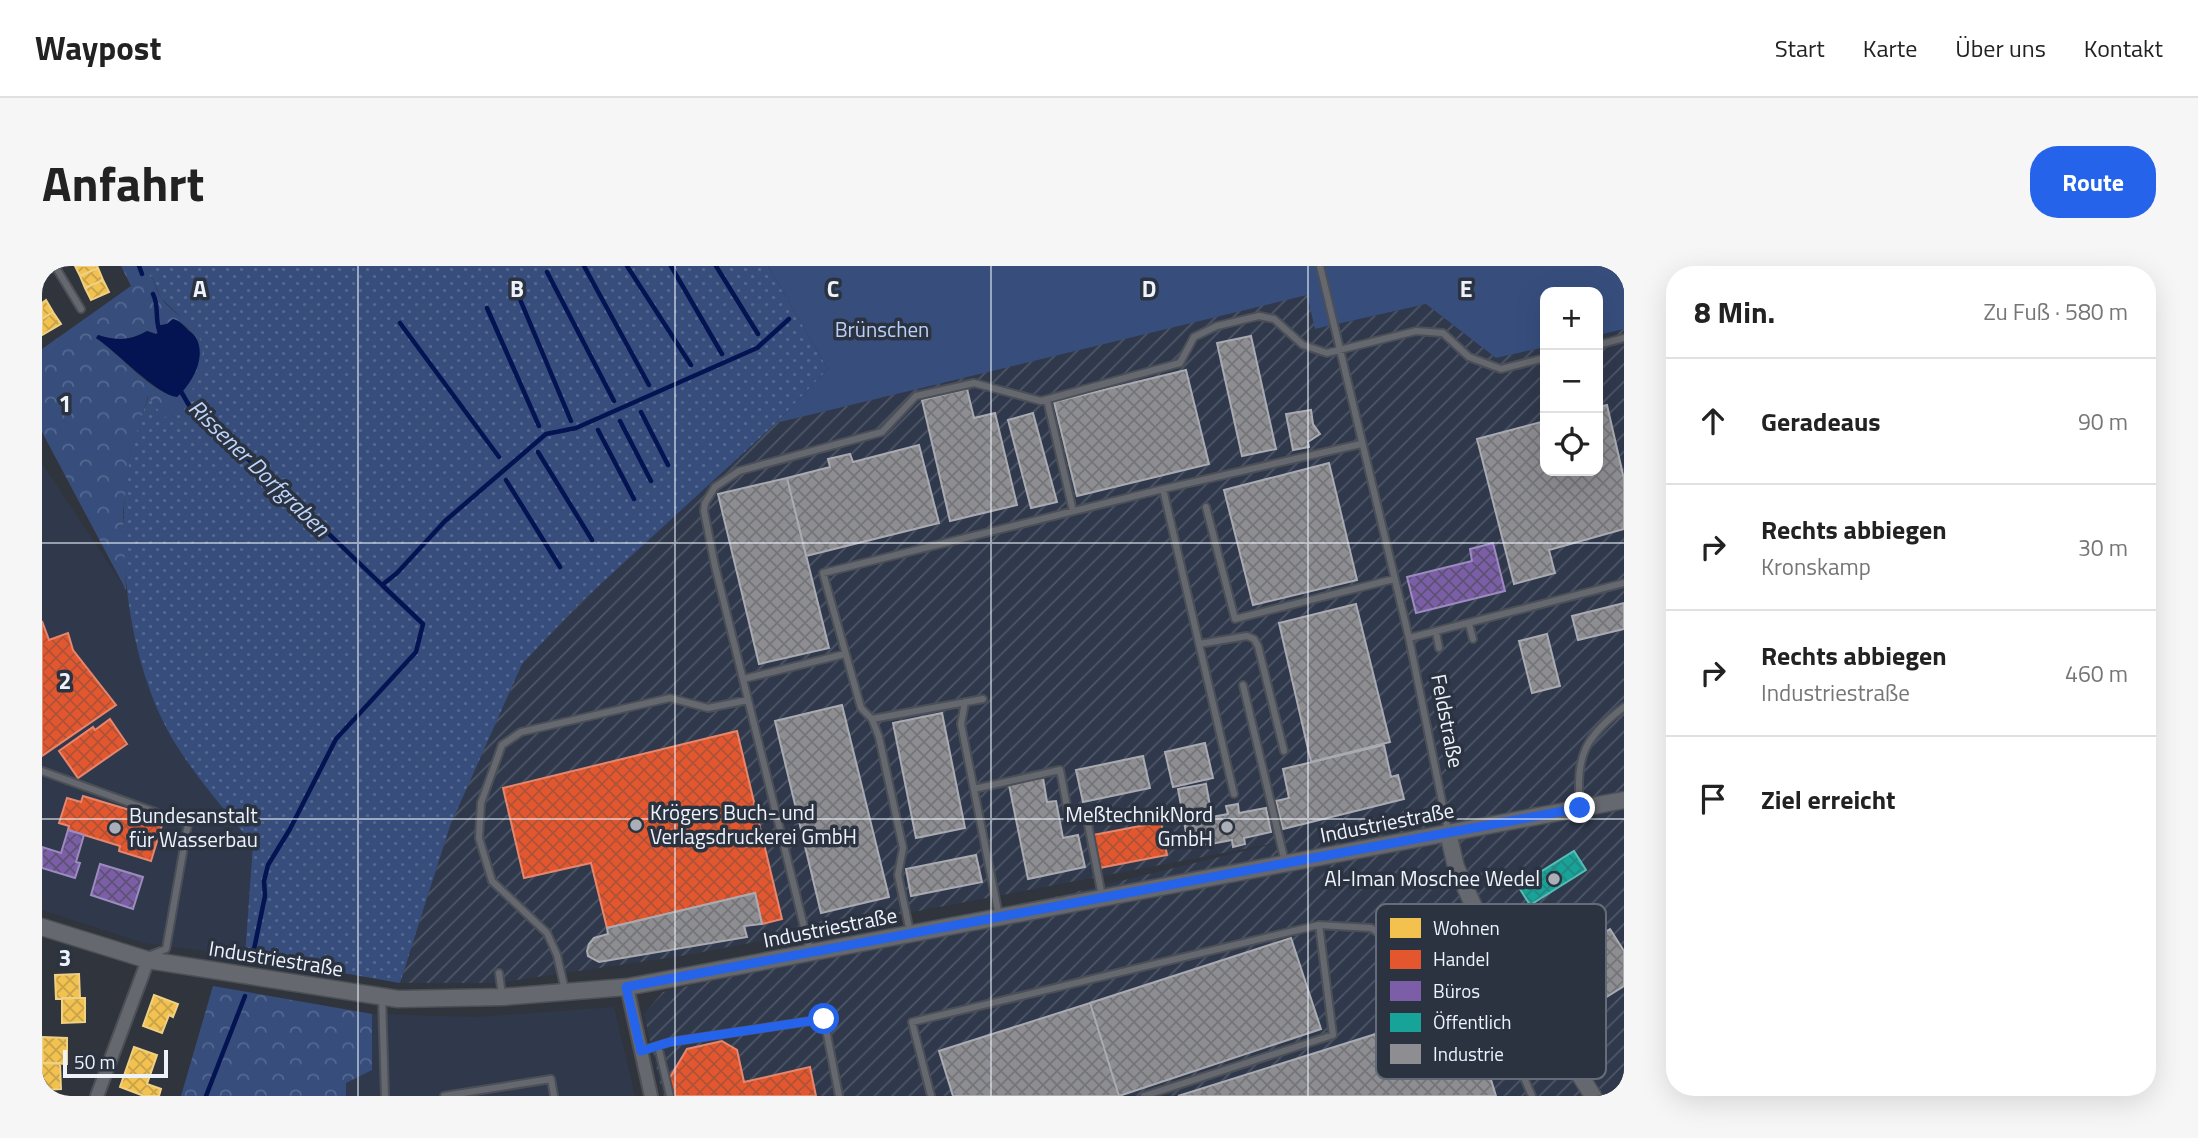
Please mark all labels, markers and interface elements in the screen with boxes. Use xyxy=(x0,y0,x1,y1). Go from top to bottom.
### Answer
text: Waypost xyxy=(35,23,161,73)
text: Start xyxy=(1775,30,1825,66)
text: Karte xyxy=(1863,30,1917,66)
text: Über uns xyxy=(1955,30,2046,66)
text: Kontakt xyxy=(2084,30,2163,66)
text: Anfahrt xyxy=(42,145,204,220)
button: Route xyxy=(2030,146,2156,218)
text: A xyxy=(193,271,207,306)
text: B xyxy=(510,271,524,306)
text: C xyxy=(827,271,839,306)
text: D xyxy=(1142,271,1156,306)
text: E xyxy=(1460,271,1472,306)
map controls xyxy=(1540,287,1603,476)
button: + xyxy=(1540,287,1603,350)
text: 8 Min. xyxy=(1694,289,1775,335)
text: Zu Fuß · 580 m xyxy=(1984,294,2128,329)
park label: Brünschen xyxy=(835,313,929,345)
button: − xyxy=(1540,350,1603,413)
text: 1 xyxy=(59,386,71,421)
water label: Rissener Dorfgraben xyxy=(181,391,338,545)
icon: ahead xyxy=(1694,402,1732,440)
text: Geradeaus xyxy=(1761,402,1881,441)
text: 90 m xyxy=(2078,404,2128,439)
button: locate xyxy=(1540,413,1603,476)
text: Rechts abbiegen xyxy=(1761,510,1947,549)
icon: right xyxy=(1694,528,1732,566)
text: 30 m xyxy=(2078,530,2128,565)
text: Kronskamp xyxy=(1761,549,1871,584)
text: Rechts abbiegen xyxy=(1761,636,1947,675)
icon: right xyxy=(1694,654,1732,692)
text: 460 m xyxy=(2065,656,2128,691)
text: 2 xyxy=(59,663,71,698)
street label: Feldstraße xyxy=(1423,671,1473,770)
text: Industriestraße xyxy=(1761,675,1910,710)
icon: arrive xyxy=(1694,780,1732,818)
text: Ziel erreicht xyxy=(1761,780,1896,819)
route end xyxy=(1564,792,1595,823)
street label: Industriestraße xyxy=(1317,793,1457,851)
place label: Krögers Buch- und Verlagsdruckerei GmbH xyxy=(650,796,857,852)
place label: MeßtechnikNord GmbH xyxy=(1065,798,1213,854)
place label: Bundesanstalt für Wasserbau xyxy=(129,799,258,855)
marker: Krögers Buch- und Verlagsdruckerei GmbH xyxy=(628,817,644,833)
marker: MeßtechnikNord GmbH xyxy=(1219,819,1235,835)
marker: Bundesanstalt für Wasserbau xyxy=(107,820,123,836)
place label: Al-Iman Moschee Wedel xyxy=(1324,862,1540,894)
marker: Al-Iman Moschee Wedel xyxy=(1546,871,1562,887)
street label: Industriestraße xyxy=(760,898,900,956)
legend xyxy=(1376,904,1606,1079)
text: Wohnen xyxy=(1433,913,1500,942)
street label: Industriestraße xyxy=(207,932,346,984)
text: 3 xyxy=(59,940,71,975)
text: Handel xyxy=(1433,944,1490,973)
text: Büros xyxy=(1433,976,1480,1005)
route start xyxy=(808,1003,839,1034)
text: Öffentlich xyxy=(1433,1007,1511,1036)
text: Industrie xyxy=(1433,1039,1504,1068)
scale bar xyxy=(63,1047,168,1079)
text: 50 m xyxy=(74,1047,115,1076)

